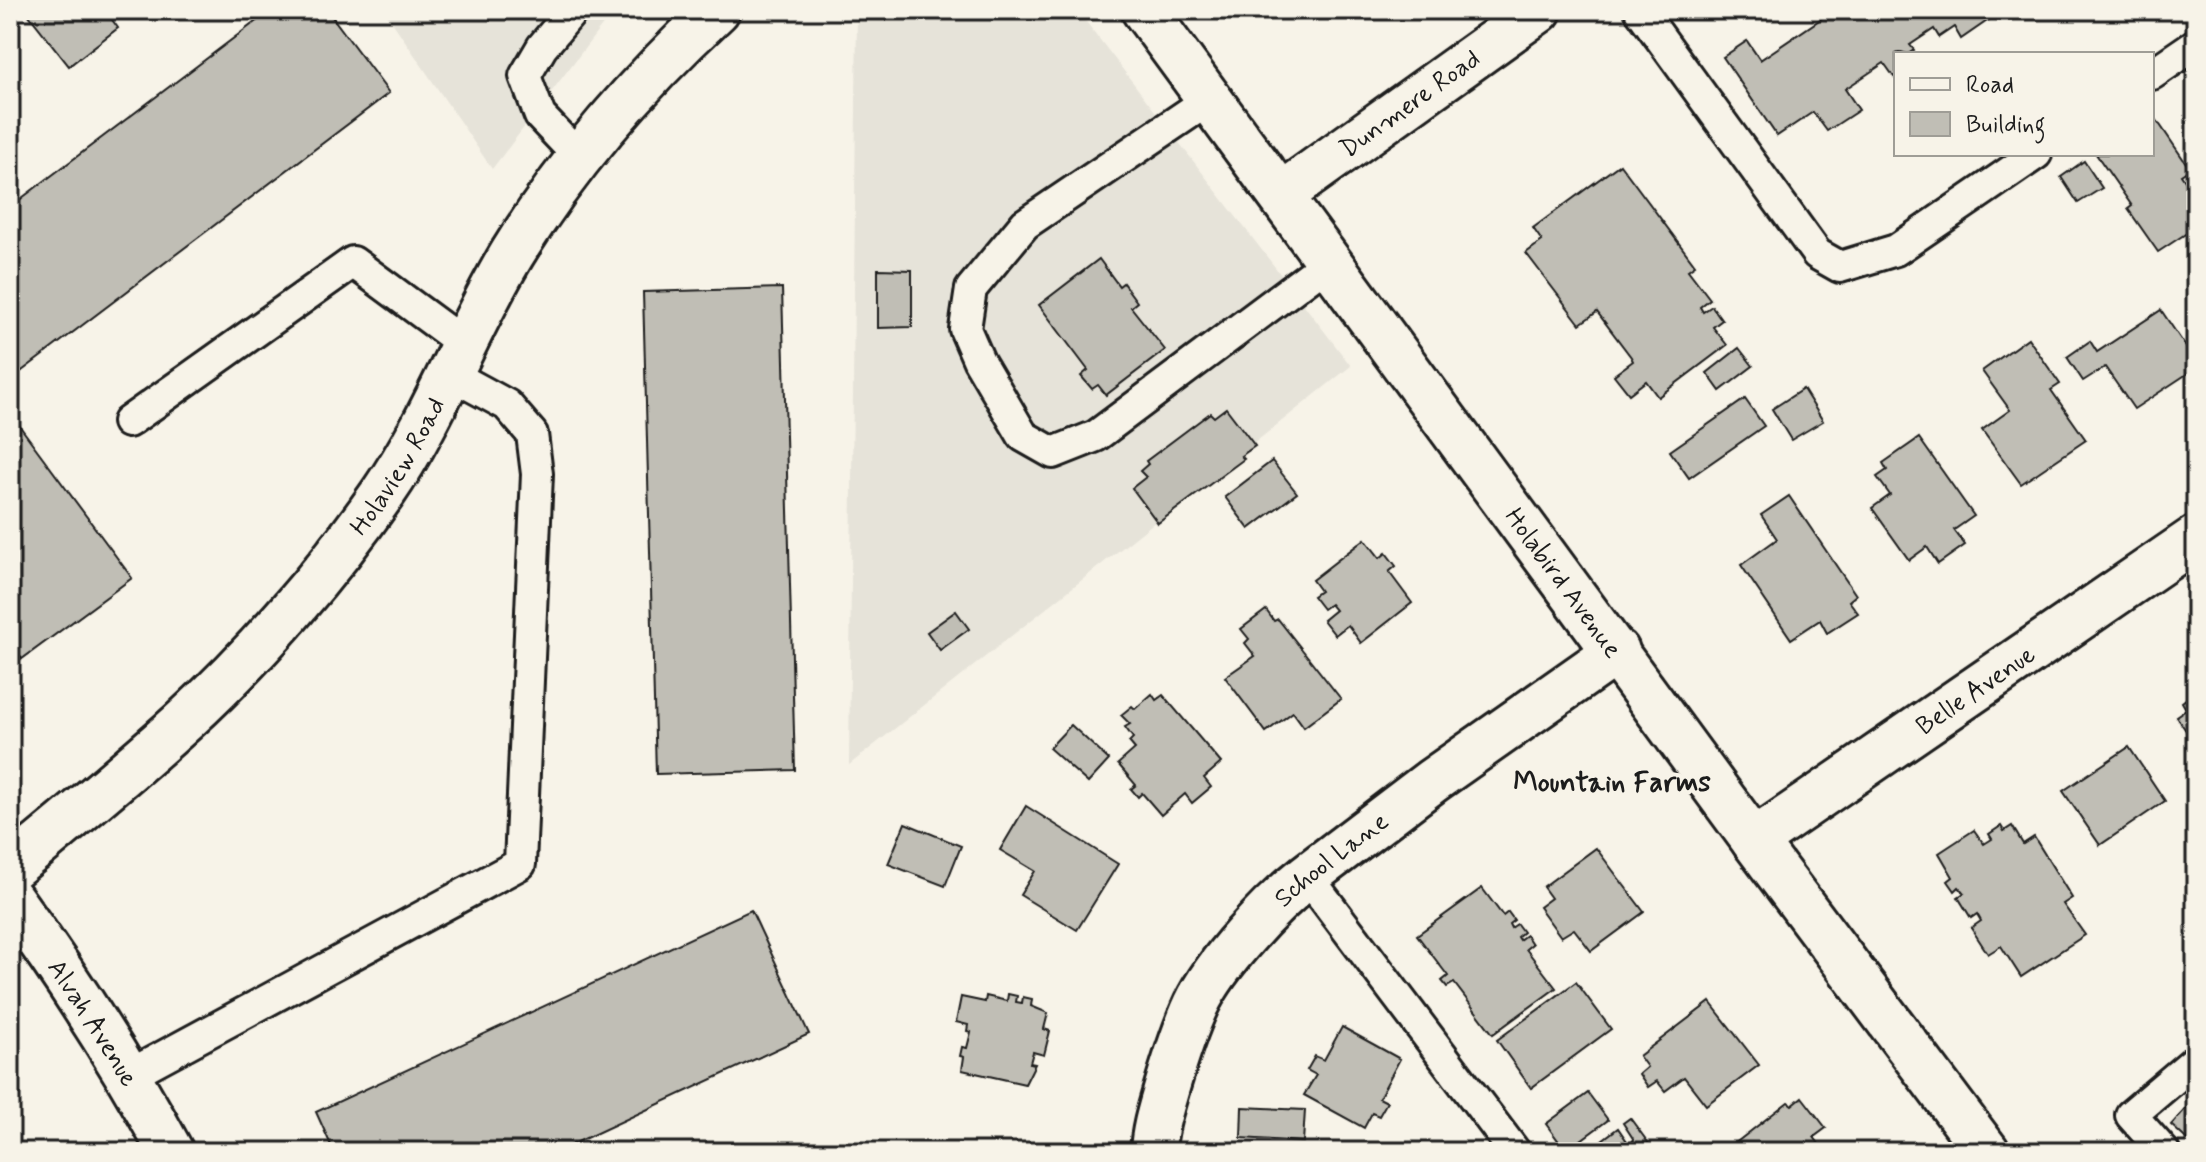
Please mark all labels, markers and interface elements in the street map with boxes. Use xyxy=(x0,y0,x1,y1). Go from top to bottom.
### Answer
street label: Dunmere Road xyxy=(1333,43,1488,167)
legend xyxy=(1894,52,2154,156)
text: Road xyxy=(1966,70,2014,101)
text: Building xyxy=(1966,110,2046,144)
street label: Holaview Road xyxy=(343,392,454,543)
street label: Holabird Avenue xyxy=(1496,502,1629,666)
street label: Belle Avenue xyxy=(1910,638,2043,744)
district label: Mountain Farms xyxy=(1513,765,1711,802)
street label: School Lane xyxy=(1267,805,1396,916)
street label: Alvah Avenue xyxy=(39,953,145,1093)

